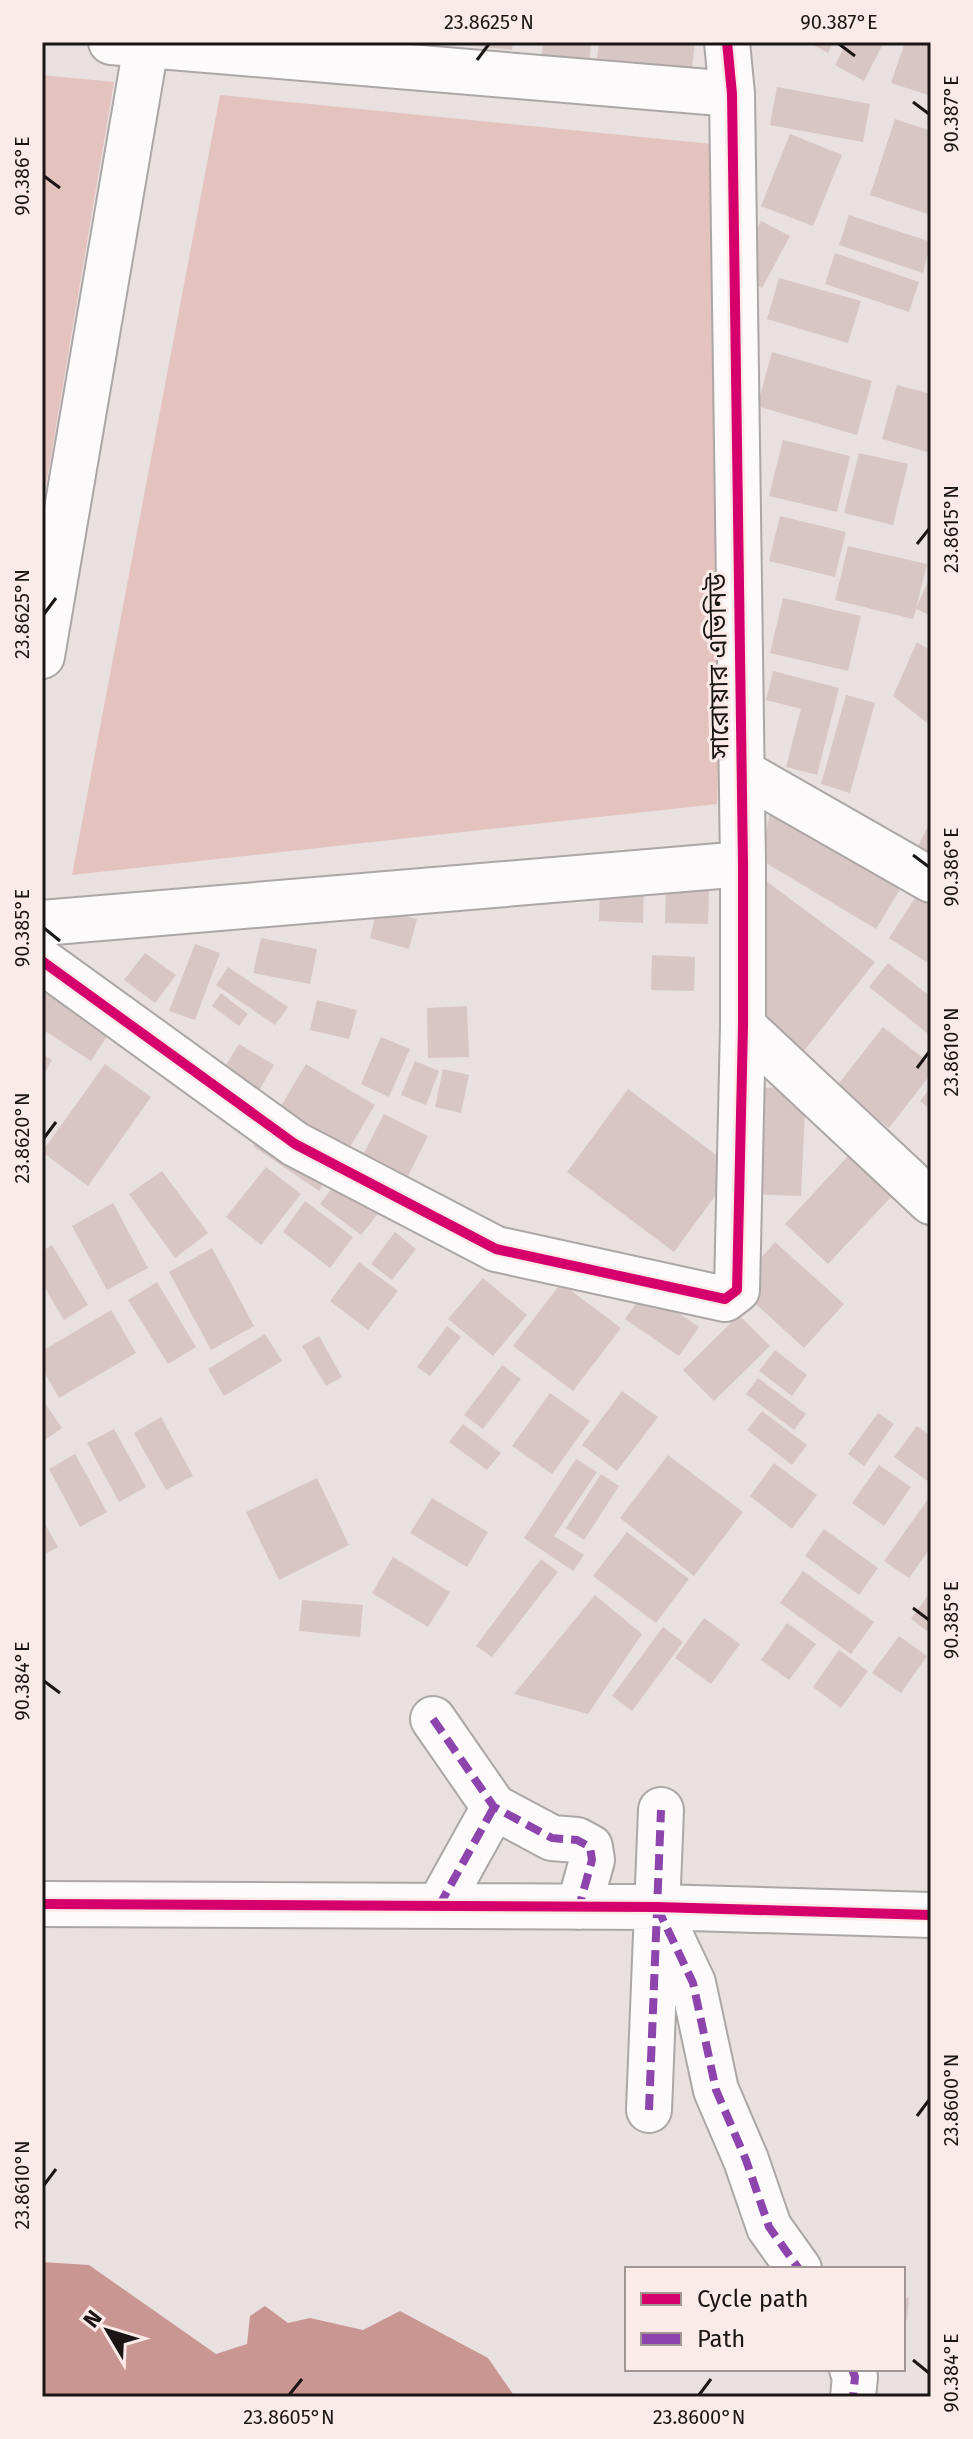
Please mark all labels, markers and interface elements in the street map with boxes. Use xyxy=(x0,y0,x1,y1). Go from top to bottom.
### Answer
text: 23.8625°N xyxy=(444,10,534,34)
text: 90.387°E xyxy=(800,10,878,34)
text: 90.387°E xyxy=(939,75,963,153)
text: 90.386°E xyxy=(10,136,34,216)
text: 23.8615°N xyxy=(939,485,963,573)
text: 23.8625°N xyxy=(10,569,34,659)
street label: সারোয়ার এভিনিউ xyxy=(701,572,736,760)
text: 90.386°E xyxy=(939,827,963,907)
text: 90.385°E xyxy=(10,889,34,967)
text: 23.8610°N xyxy=(939,1007,963,1097)
text: 23.8620°N xyxy=(10,1092,34,1184)
text: 90.385°E xyxy=(939,1581,963,1659)
text: 90.384°E xyxy=(10,1641,34,1721)
text: 23.8600°N xyxy=(939,2054,963,2146)
text: 23.8610°N xyxy=(10,2140,34,2230)
legend xyxy=(625,2267,905,2371)
text: Cycle path xyxy=(697,2285,809,2313)
north arrow xyxy=(68,2291,148,2371)
text: N xyxy=(78,2305,108,2333)
text: Path xyxy=(697,2325,745,2353)
text: 90.384°E xyxy=(939,2333,963,2413)
text: 23.8605°N xyxy=(243,2405,335,2429)
text: 23.8600°N xyxy=(653,2405,745,2429)

